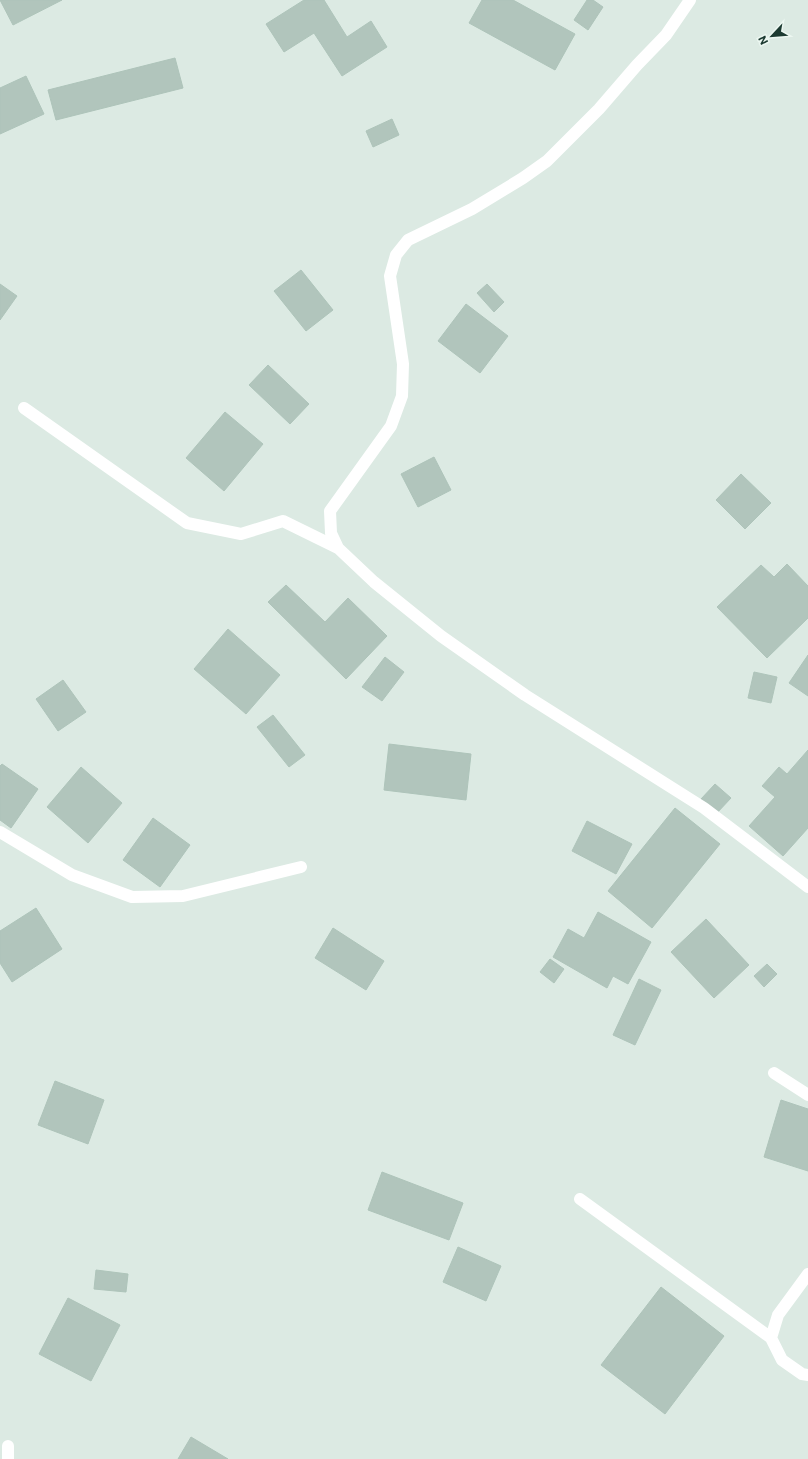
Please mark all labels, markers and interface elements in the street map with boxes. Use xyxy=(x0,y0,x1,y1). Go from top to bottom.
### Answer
north arrow xyxy=(752,16,792,56)
text: N xyxy=(755,34,770,47)

